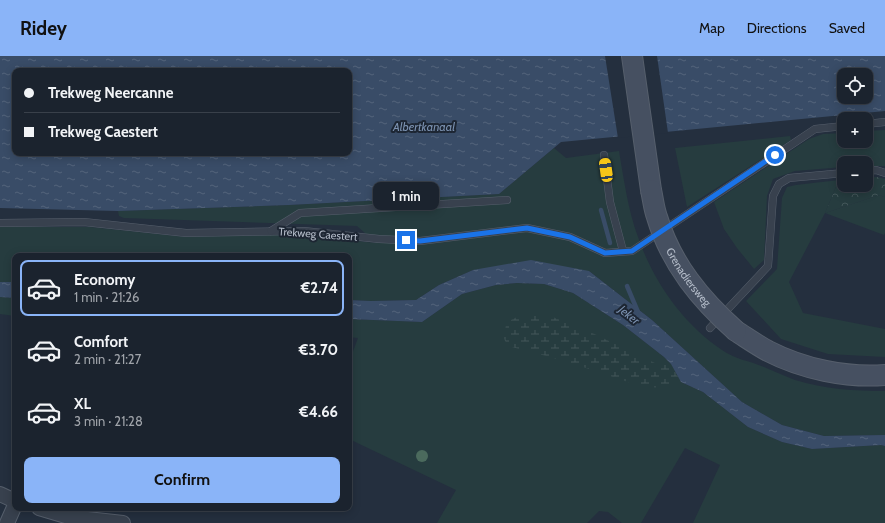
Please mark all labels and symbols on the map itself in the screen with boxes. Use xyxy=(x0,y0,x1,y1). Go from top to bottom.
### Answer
water label: Albertkanaal xyxy=(392,119,455,134)
route start xyxy=(766,146,784,164)
car xyxy=(598,157,614,183)
callout: 1 min xyxy=(373,182,439,210)
street label: Trekweg Caestert xyxy=(278,224,358,244)
route end xyxy=(397,231,415,249)
street label: Grenadiersweg xyxy=(663,245,714,310)
water label: Jeker xyxy=(615,301,644,328)

